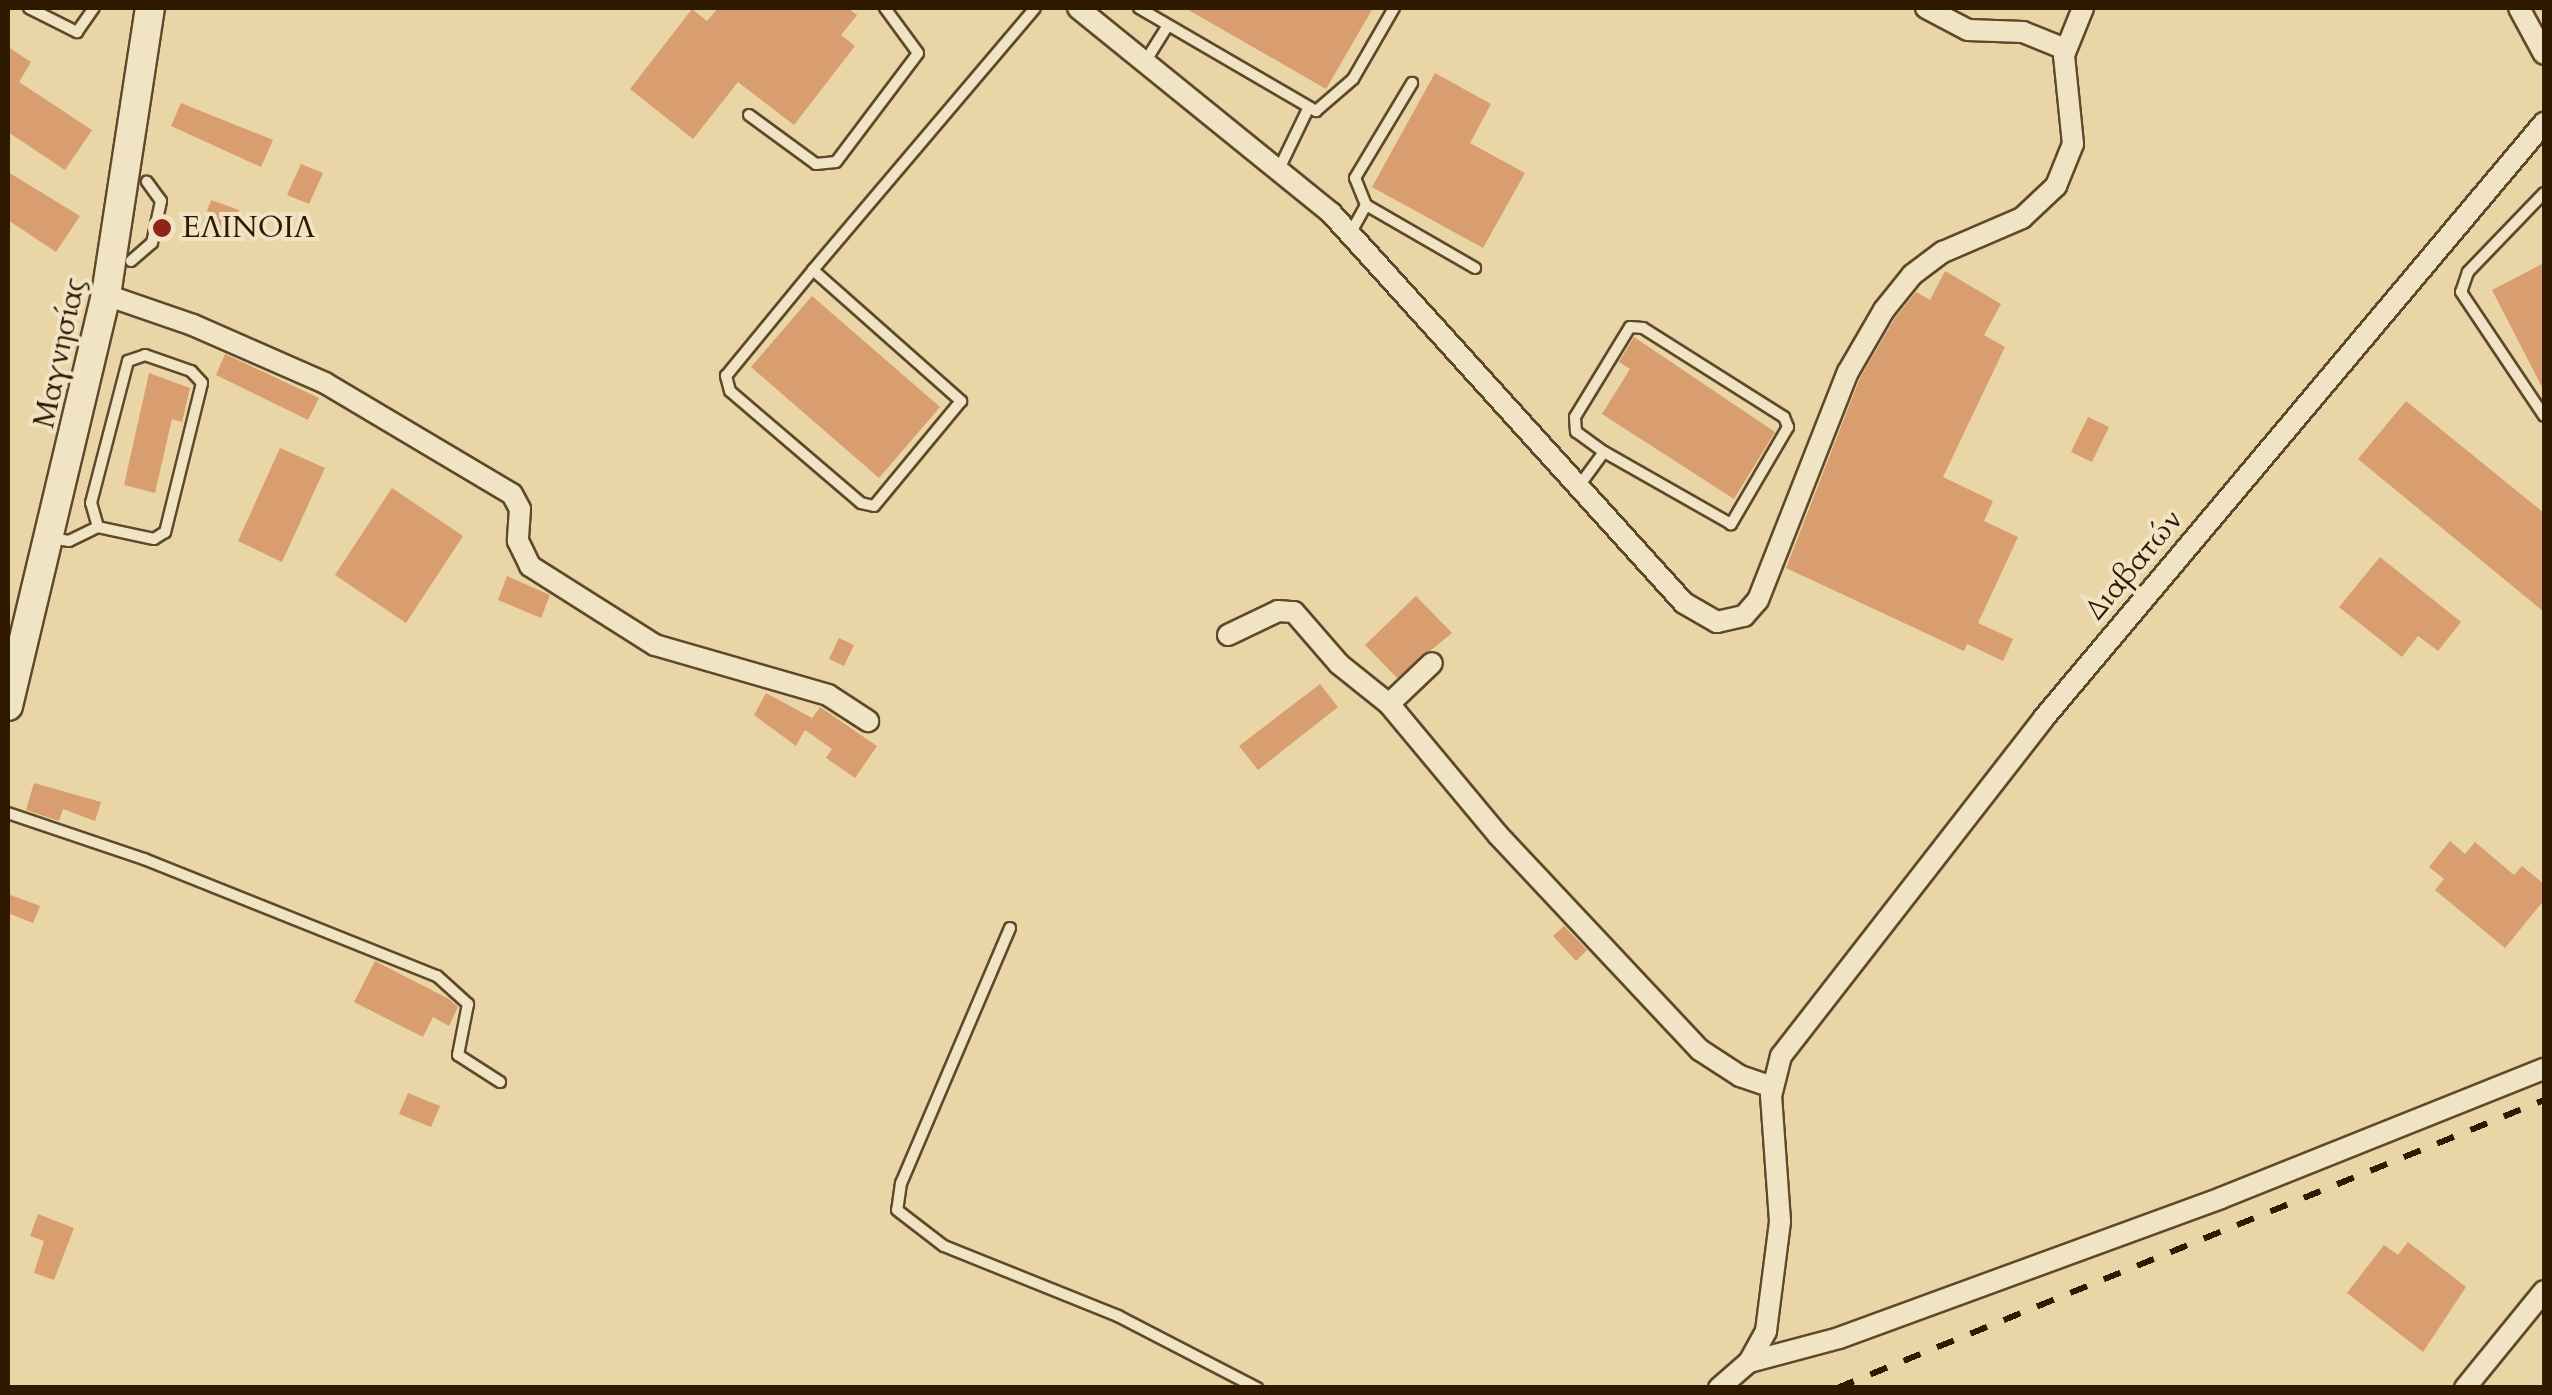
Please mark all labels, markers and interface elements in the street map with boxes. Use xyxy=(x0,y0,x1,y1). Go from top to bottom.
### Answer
place label: ΕΛΙΝΟΙΛ xyxy=(182,210,315,246)
marker: ΕΛΙΝΟΙΛ xyxy=(151,217,173,239)
street label: Μαγνησίας xyxy=(26,274,94,432)
street label: Διαβατών xyxy=(2078,503,2190,627)

